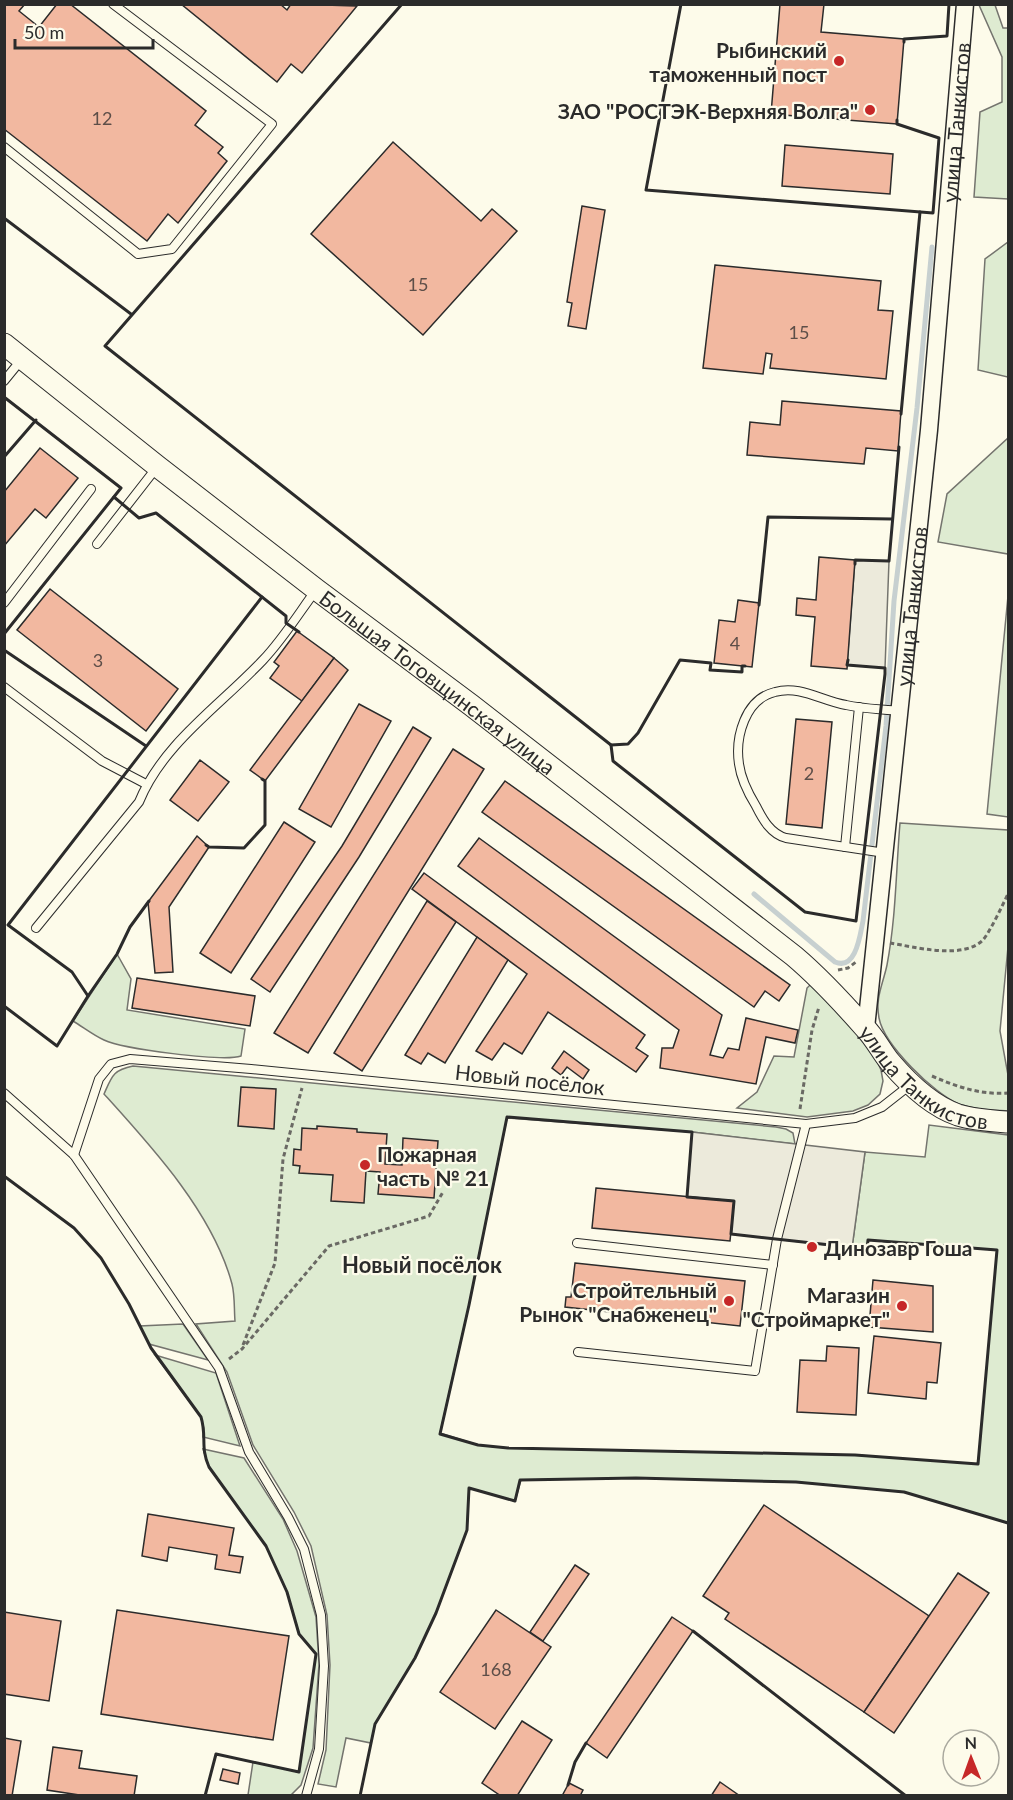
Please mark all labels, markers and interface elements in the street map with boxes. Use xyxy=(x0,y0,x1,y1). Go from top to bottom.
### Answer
scale bar xyxy=(15,12,153,50)
text: 50 m xyxy=(24,21,64,43)
place label: Рыбинский таможенный пост xyxy=(649,37,827,86)
street label: улица Танкистов xyxy=(936,41,974,203)
marker: Рыбинский таможенный пост xyxy=(832,54,846,68)
place label: ЗАО "РОСТЭК-Верхняя Волга" xyxy=(558,98,858,123)
marker: ЗАО "РОСТЭК-Верхняя Волга" xyxy=(863,103,877,117)
house number: 12 xyxy=(92,107,112,129)
house number: 15 xyxy=(408,273,428,295)
house number: 15 xyxy=(789,321,809,343)
street label: улица Танкистов xyxy=(890,525,931,688)
street label: Большая Тоговщинская улица xyxy=(315,584,561,779)
house number: 4 xyxy=(730,632,740,654)
house number: 3 xyxy=(93,649,103,671)
house number: 2 xyxy=(804,762,814,784)
street label: улица Танкистов xyxy=(855,1019,989,1133)
street label: Новый посёлок xyxy=(454,1059,606,1099)
place label: Пожарная часть № 21 xyxy=(377,1141,489,1190)
marker: Пожарная часть № 21 xyxy=(358,1158,372,1172)
place label: Динозавр Гоша xyxy=(824,1235,973,1260)
marker: Динозавр Гоша xyxy=(805,1240,819,1254)
district label: Новый посёлок xyxy=(342,1251,502,1278)
place label: Стройтельный Рынок "Снабженец" xyxy=(519,1277,717,1326)
place label: Магазин "Строймаркет" xyxy=(742,1282,890,1331)
marker: Стройтельный Рынок "Снабженец" xyxy=(722,1294,736,1308)
marker: Магазин "Строймаркет" xyxy=(895,1299,909,1313)
house number: 168 xyxy=(480,1658,512,1680)
north arrow xyxy=(941,1728,1001,1788)
text: N xyxy=(964,1733,977,1752)

